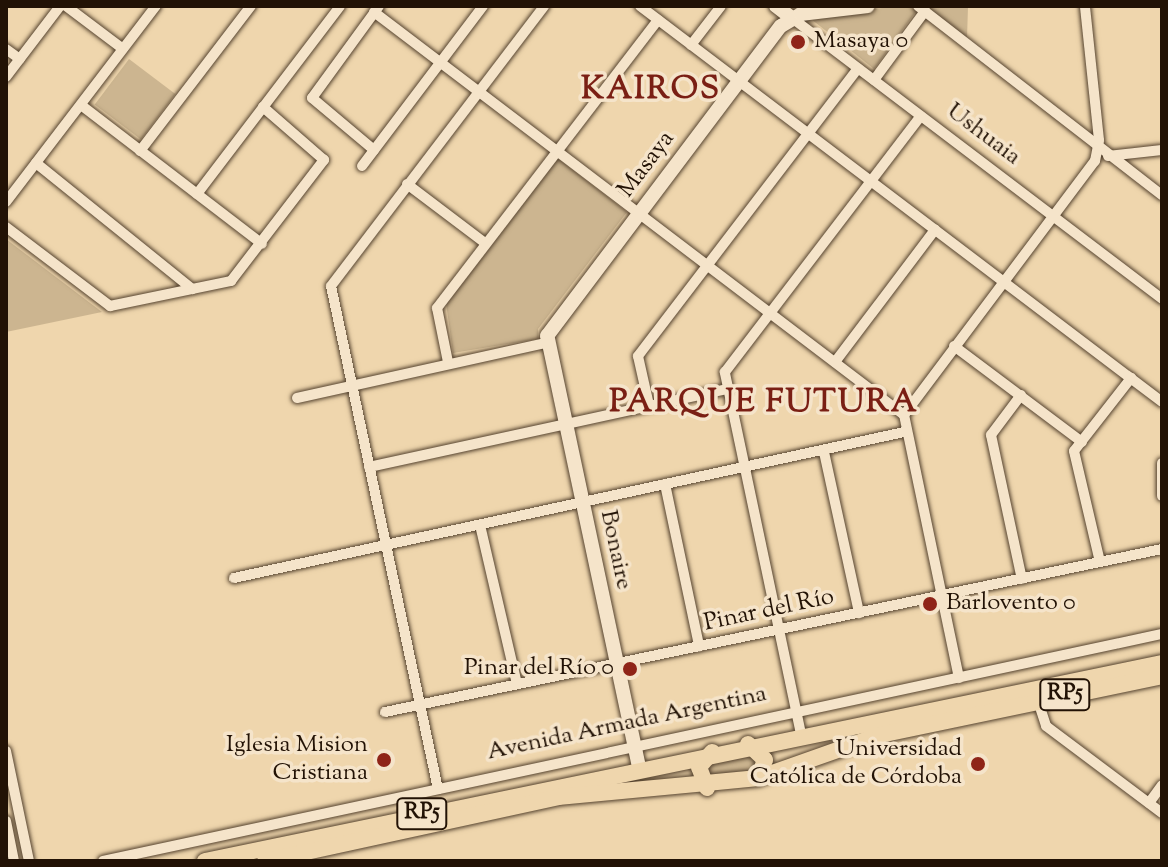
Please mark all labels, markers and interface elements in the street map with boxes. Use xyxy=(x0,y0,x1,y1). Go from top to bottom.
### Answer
place label: Masaya 0 xyxy=(814,28,908,56)
marker: Masaya 0 xyxy=(789,33,807,51)
district label: KAIROS xyxy=(581,71,721,109)
street label: Ushuaia xyxy=(940,98,1026,172)
street label: Masaya xyxy=(613,126,681,204)
district label: PARQUE FUTURA xyxy=(609,384,919,422)
street label: Bonaire xyxy=(593,508,637,592)
street label: Pinar del Río xyxy=(701,583,837,639)
place label: Barlovento 0 xyxy=(946,590,1076,618)
marker: Barlovento 0 xyxy=(921,595,939,613)
place label: Pinar del Río 0 xyxy=(464,655,614,683)
marker: Pinar del Río 0 xyxy=(621,660,639,678)
road number: RP5 xyxy=(1039,677,1091,713)
street label: Avenida Armada Argentina xyxy=(485,680,769,768)
place label: Iglesia Mision Cristiana xyxy=(226,732,368,788)
place label: Universidad Católica de Córdoba xyxy=(750,736,962,792)
marker: Iglesia Mision Cristiana xyxy=(375,751,393,769)
marker: Universidad Católica de Córdoba xyxy=(969,755,987,773)
road number: RP5 xyxy=(396,796,448,832)

